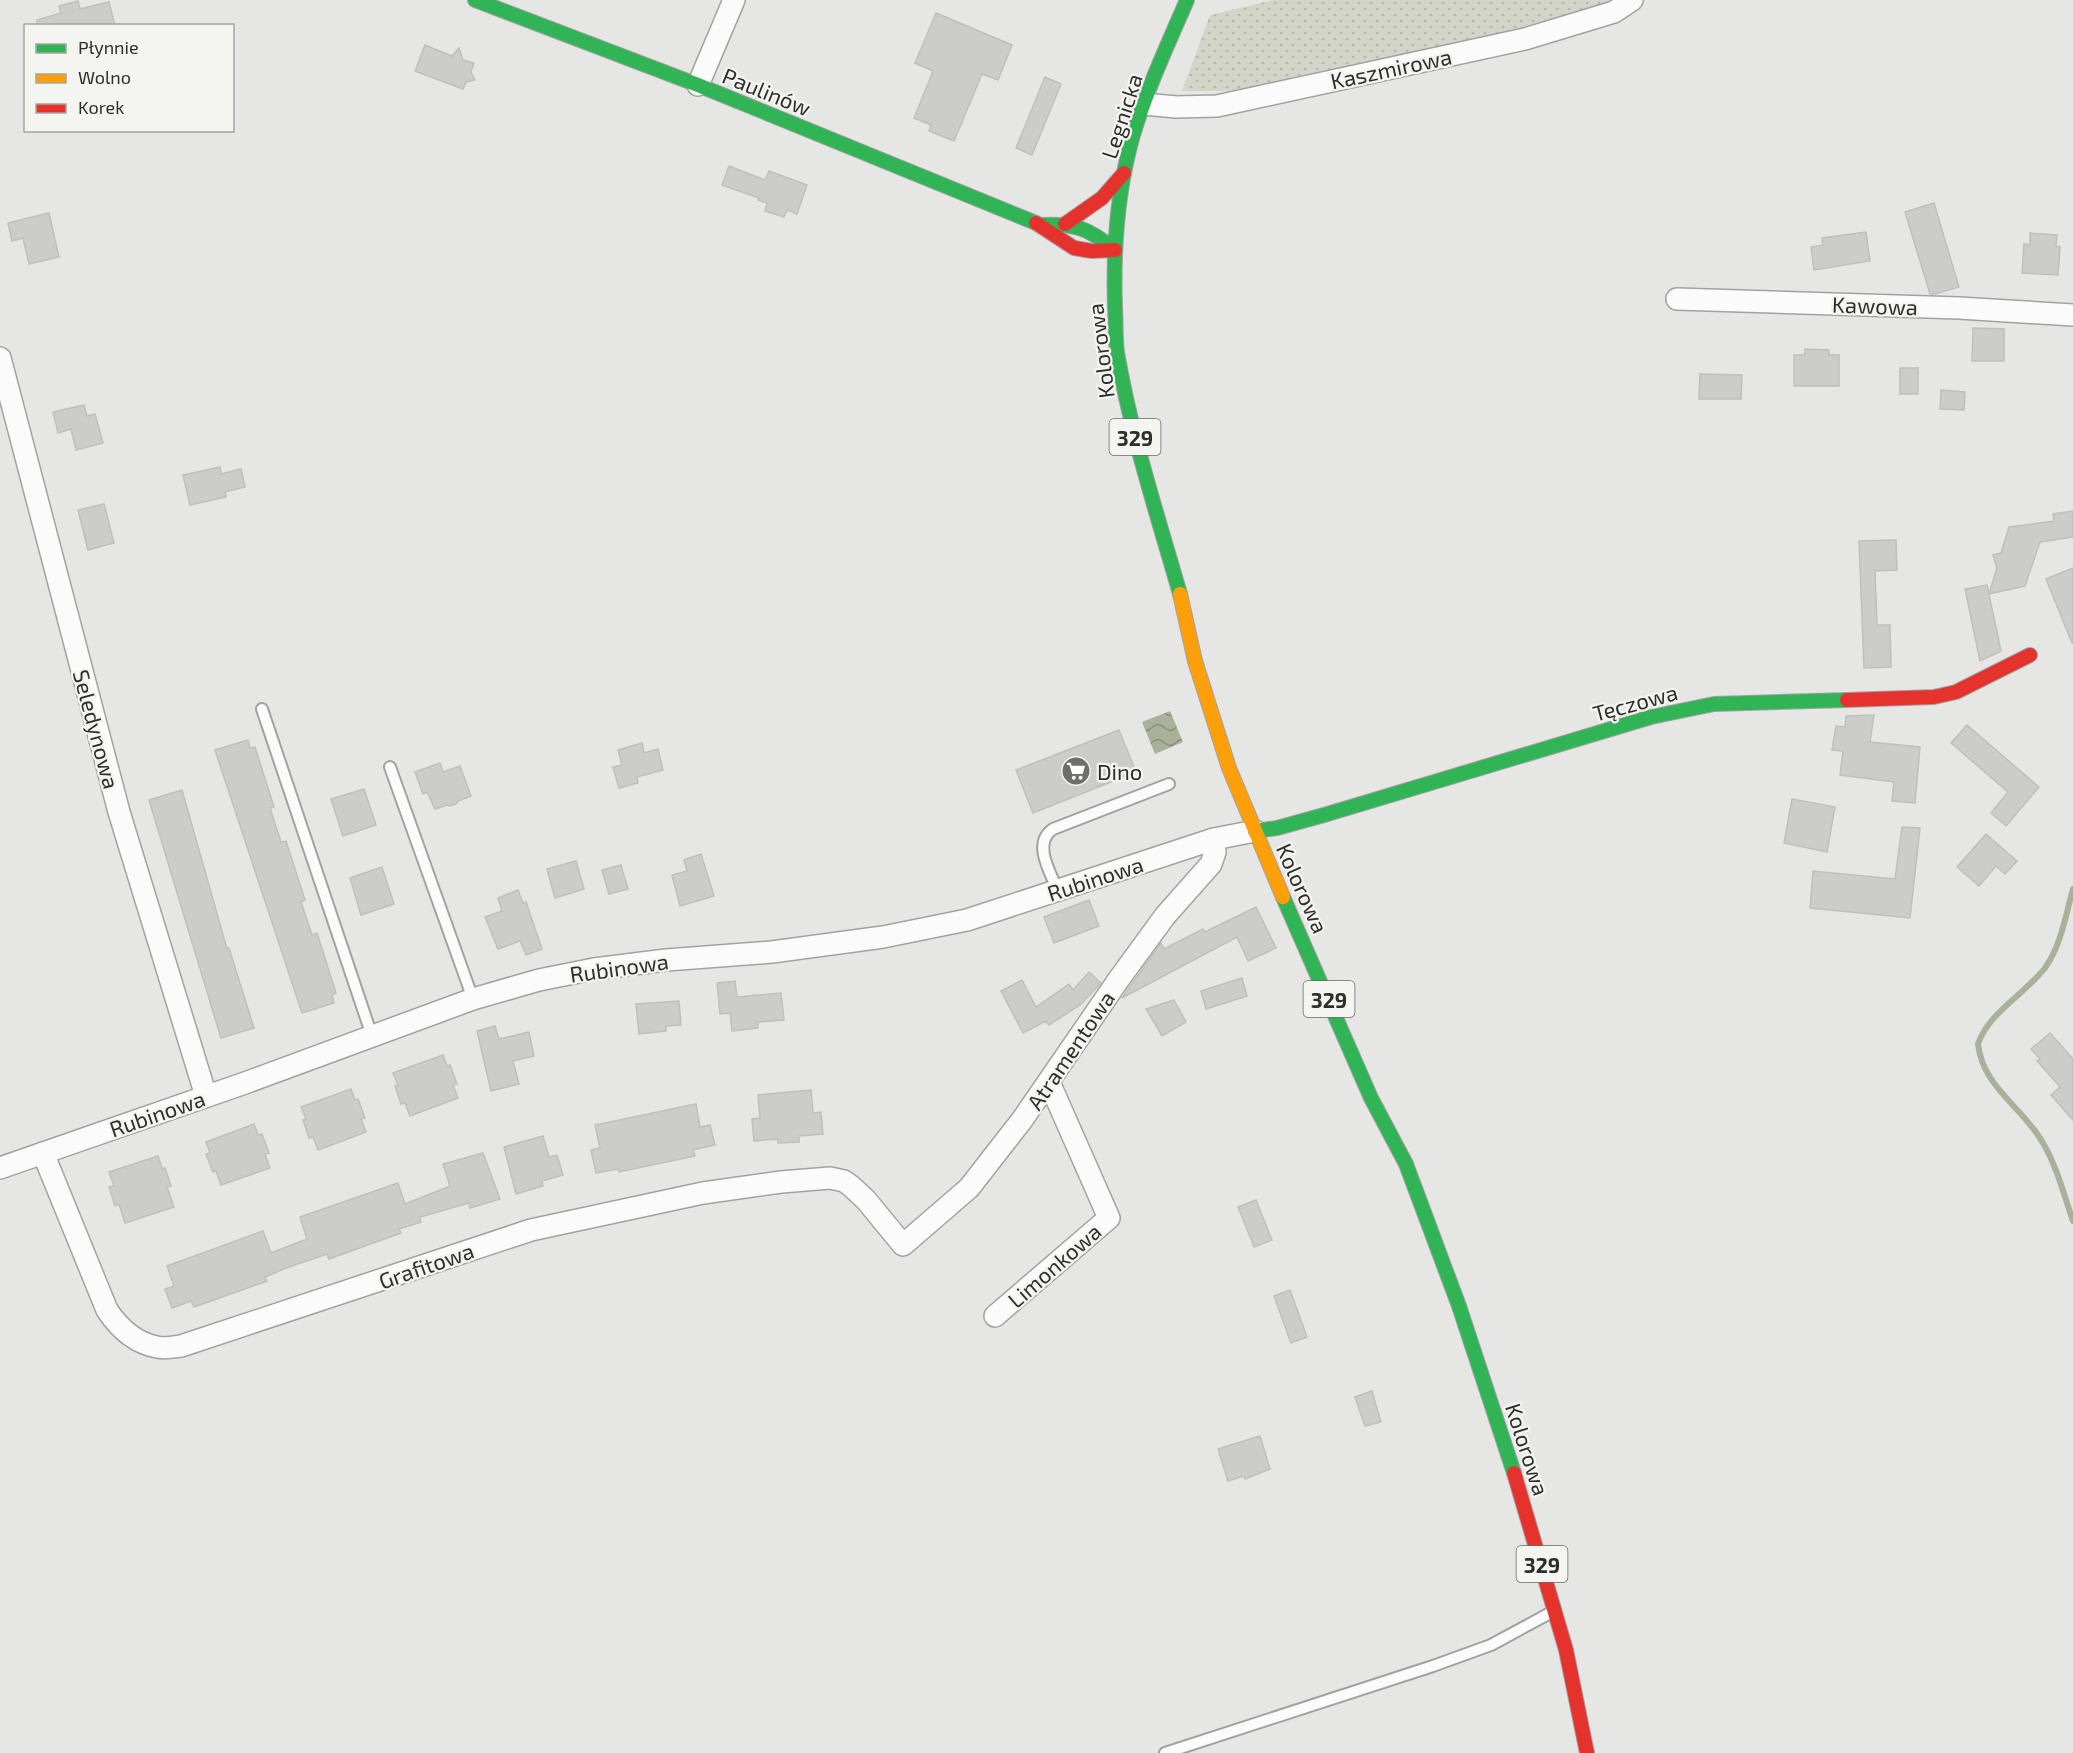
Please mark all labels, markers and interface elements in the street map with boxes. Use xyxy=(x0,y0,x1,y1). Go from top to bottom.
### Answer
legend xyxy=(24,24,234,132)
text: Płynnie xyxy=(78,36,139,58)
street label: Kaszmirowa xyxy=(1328,42,1454,94)
street label: Paulinów xyxy=(719,62,815,120)
text: Wolno xyxy=(78,66,131,88)
street label: Legnicka xyxy=(1095,70,1147,162)
text: Korek xyxy=(78,96,124,118)
street label: Kawowa xyxy=(1832,291,1918,319)
street label: Kolorowa xyxy=(1081,302,1119,400)
road number: 329 xyxy=(1110,419,1160,455)
street label: Seledynowa xyxy=(69,667,125,791)
street label: Tęczowa xyxy=(1590,678,1680,726)
supermarket icon: Dino xyxy=(1060,755,1092,787)
place label: Dino xyxy=(1097,758,1142,784)
street label: Kolorowa xyxy=(1272,839,1334,937)
street label: Rubinowa xyxy=(1044,850,1146,906)
street label: Rubinowa xyxy=(568,947,670,987)
road number: 329 xyxy=(1304,981,1354,1017)
street label: Atramentowa xyxy=(1021,986,1119,1114)
street label: Rubinowa xyxy=(106,1085,208,1141)
street label: Limonkowa xyxy=(1002,1218,1106,1312)
street label: Grafitowa xyxy=(375,1237,477,1293)
street label: Kolorowa xyxy=(1501,1400,1555,1498)
road number: 329 xyxy=(1516,1546,1568,1582)

